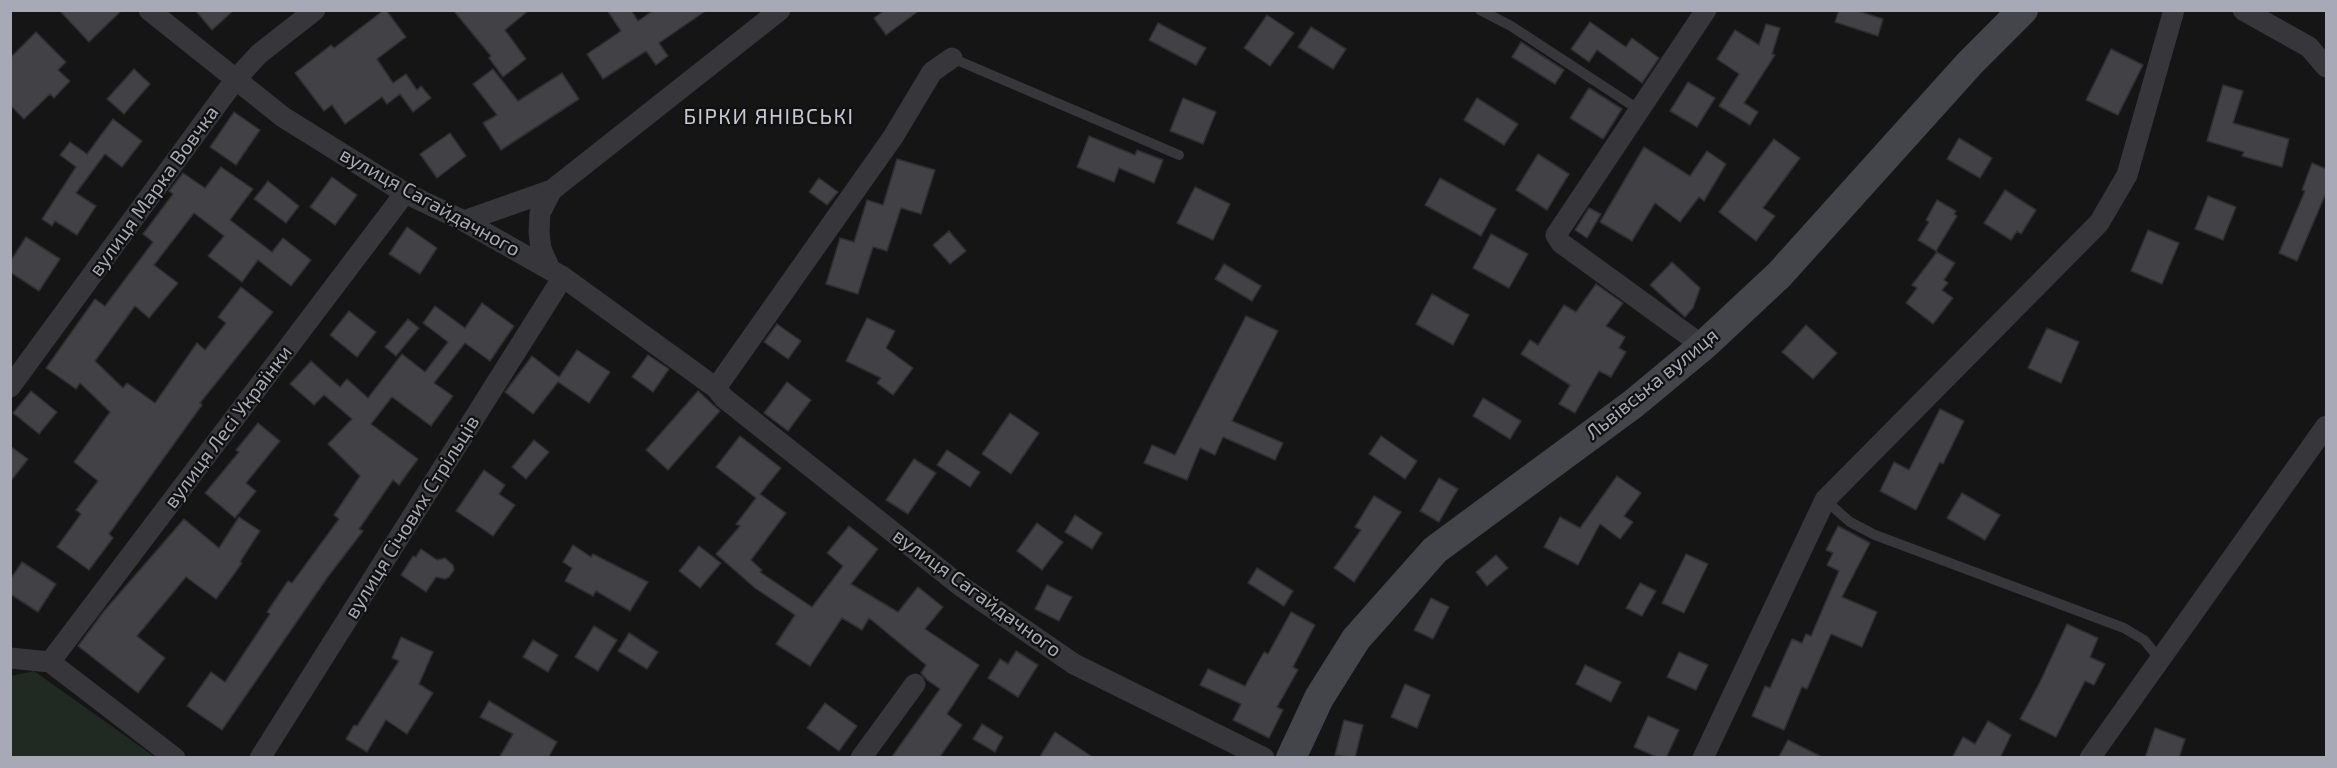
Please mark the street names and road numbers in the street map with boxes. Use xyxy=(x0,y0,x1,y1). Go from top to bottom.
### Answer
street label: вулиця Марка Вовчка xyxy=(84,101,224,281)
street label: вулиця Сагайдачного xyxy=(336,142,524,262)
street label: Львівська вулиця xyxy=(1581,323,1723,445)
street label: вулиця Лесі Українки xyxy=(159,341,297,513)
street label: вулиця Січових Стрільців xyxy=(340,411,484,623)
street label: вулиця Сагайдачного xyxy=(888,524,1066,662)

